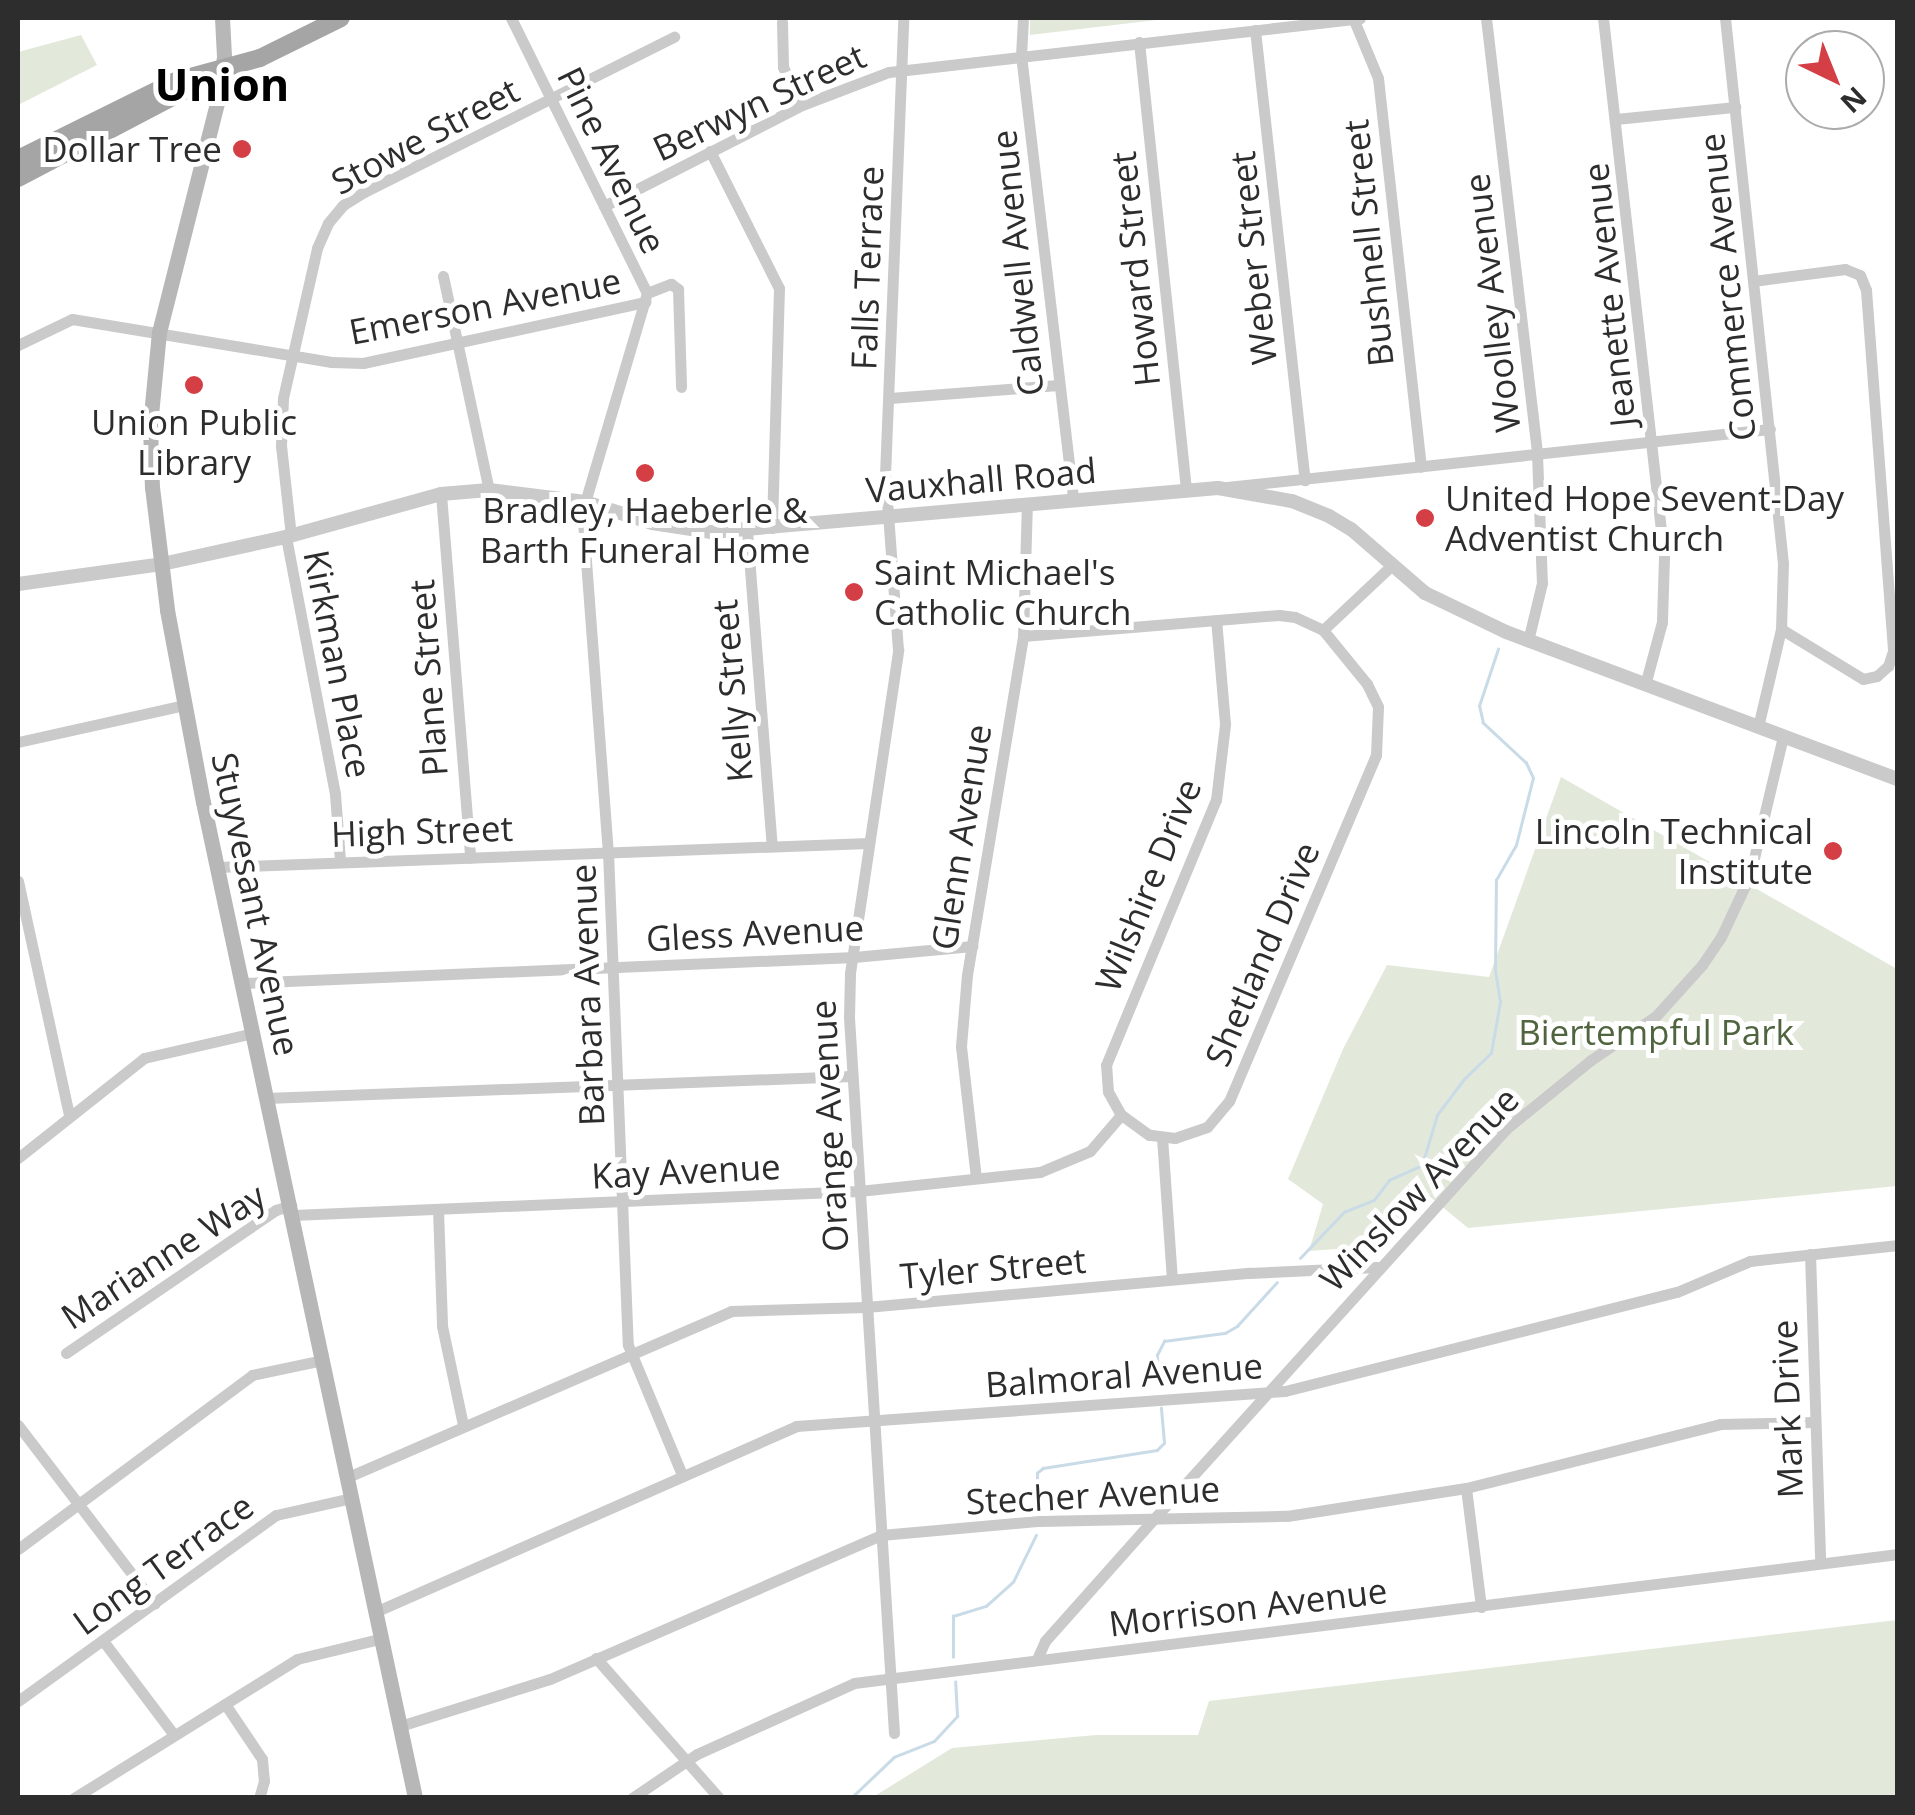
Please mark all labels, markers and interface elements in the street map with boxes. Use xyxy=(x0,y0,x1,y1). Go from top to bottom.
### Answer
north arrow xyxy=(1785,30,1885,130)
street label: Berwyn Street xyxy=(646,34,872,170)
district label: Union xyxy=(155,57,289,111)
street label: Pine Avenue xyxy=(549,60,675,260)
street label: Stowe Street xyxy=(324,69,526,203)
text: N xyxy=(1833,79,1875,122)
street label: Bushnell Street xyxy=(1334,118,1402,368)
place label: Dollar Tree xyxy=(42,128,222,170)
street label: Caldwell Avenue xyxy=(982,128,1052,398)
street label: Commerce Avenue xyxy=(1690,131,1764,443)
marker: Dollar Tree xyxy=(231,138,253,160)
street label: Howard Street xyxy=(1102,149,1168,389)
street label: Weber Street xyxy=(1221,149,1285,367)
street label: Jeanette Avenue xyxy=(1574,161,1644,429)
street label: Falls Terrace xyxy=(842,165,892,371)
street label: Woolley Avenue xyxy=(1455,171,1529,435)
street label: Emerson Avenue xyxy=(346,259,624,353)
marker: Union Public Library xyxy=(183,374,205,396)
place label: Union Public Library xyxy=(91,401,297,483)
street label: Vauxhall Road xyxy=(864,449,1098,511)
marker: Bradley, Haeberle & Barth Funeral Home xyxy=(634,462,656,484)
place label: United Hope Sevent-Day Adventist Church xyxy=(1445,477,1844,559)
place label: Bradley, Haeberle & Barth Funeral Home xyxy=(480,489,810,571)
marker: United Hope Sevent-Day Adventist Church xyxy=(1414,507,1436,529)
street label: Kirkman Place xyxy=(295,547,381,781)
place label: Saint Michael's Catholic Church xyxy=(874,551,1132,633)
street label: Plane Street xyxy=(400,578,456,778)
marker: Saint Michael's Catholic Church xyxy=(843,581,865,603)
street label: Kelly Street xyxy=(703,598,761,784)
street label: Glenn Avenue xyxy=(922,721,1000,953)
street label: Stuyvesant Avenue xyxy=(203,749,309,1059)
street label: Wilshire Drive xyxy=(1086,773,1210,997)
street label: High Street xyxy=(330,807,514,855)
place label: Lincoln Technical Institute xyxy=(1535,810,1813,892)
street label: Shetland Drive xyxy=(1196,836,1328,1072)
marker: Lincoln Technical Institute xyxy=(1822,840,1844,862)
street label: Barbara Avenue xyxy=(561,863,613,1127)
street label: Gless Avenue xyxy=(645,906,865,960)
street label: Orange Avenue xyxy=(801,999,857,1253)
park label: Biertempful Park xyxy=(1518,1011,1794,1053)
street label: Winslow Avenue xyxy=(1311,1078,1527,1300)
street label: Kay Avenue xyxy=(590,1145,782,1197)
street label: Marianne Way xyxy=(53,1175,273,1337)
street label: Tyler Street xyxy=(898,1239,1088,1297)
street label: Mark Drive xyxy=(1763,1319,1811,1499)
street label: Balmoral Avenue xyxy=(984,1344,1264,1406)
street label: Stecher Avenue xyxy=(965,1467,1221,1523)
street label: Long Terrace xyxy=(65,1485,261,1643)
street label: Morrison Avenue xyxy=(1106,1569,1390,1645)

